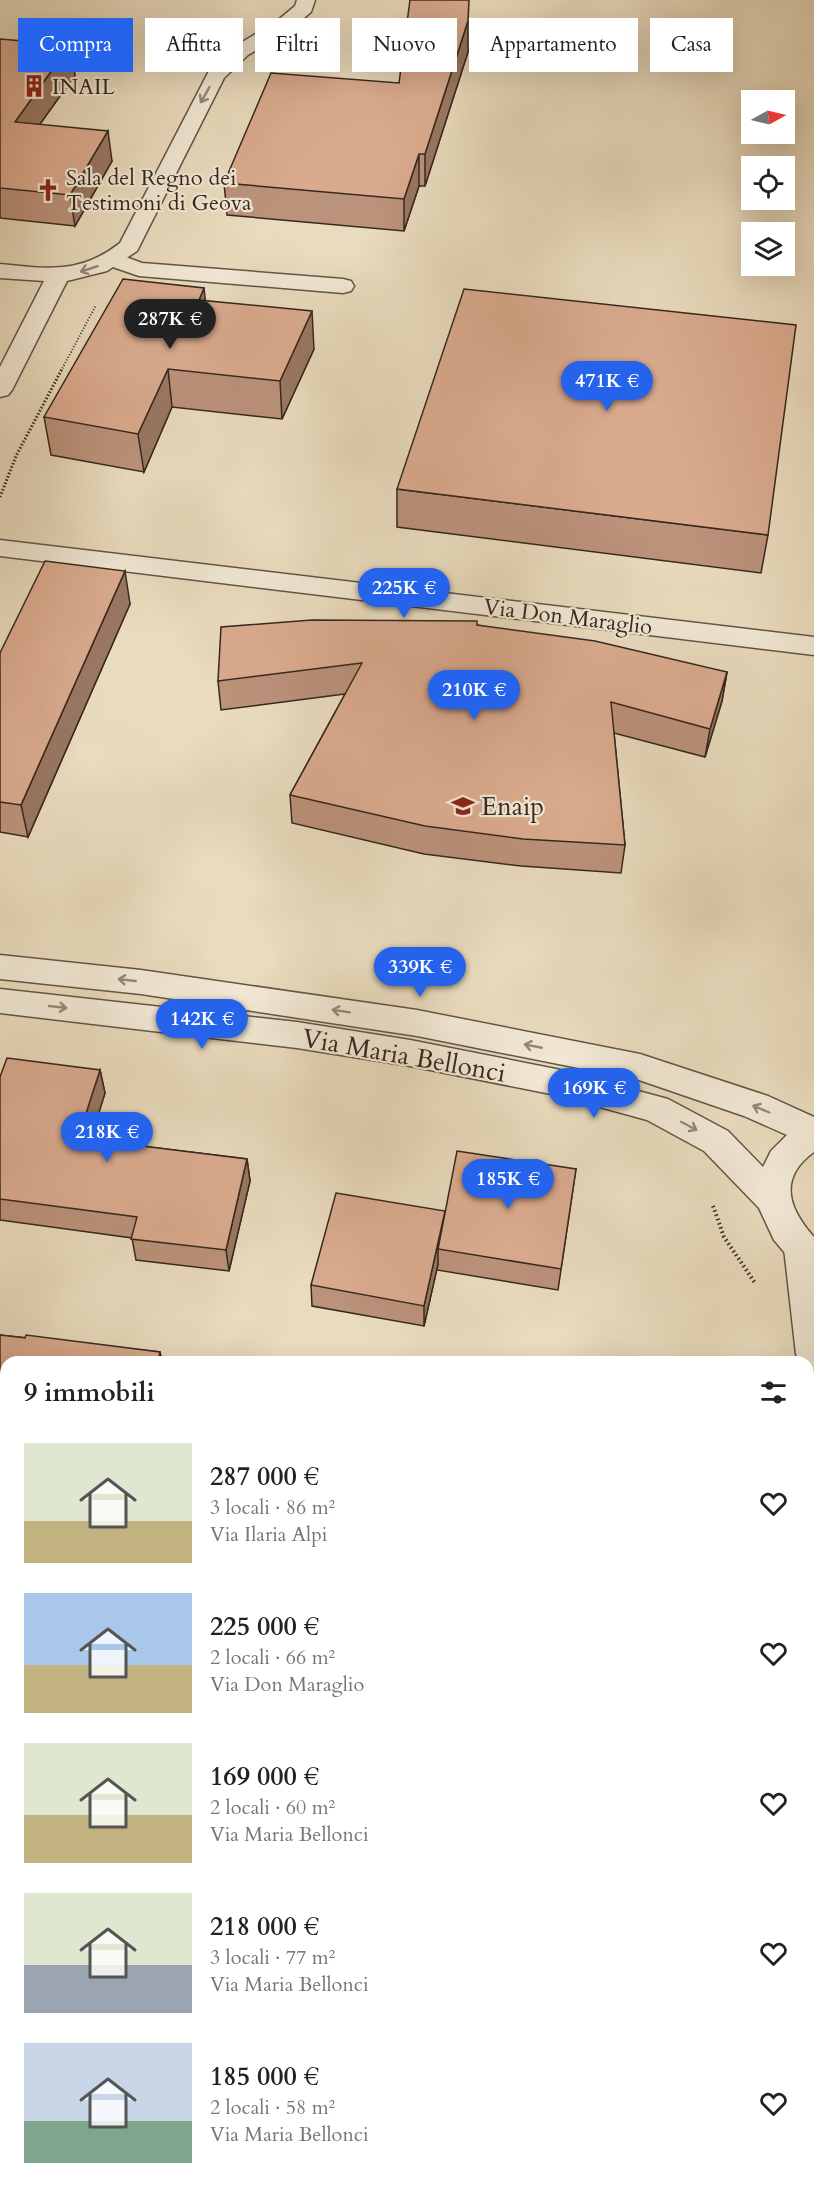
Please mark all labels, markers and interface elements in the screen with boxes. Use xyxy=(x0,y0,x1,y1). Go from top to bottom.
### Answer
chip: Compra xyxy=(18,18,133,72)
chip: Affitta xyxy=(145,18,243,72)
chip: Filtri xyxy=(255,18,340,72)
chip: Nuovo xyxy=(352,18,457,72)
chip: Appartamento xyxy=(469,18,638,72)
chip: Casa xyxy=(650,18,733,72)
place label: INAIL xyxy=(52,72,115,102)
building icon: INAIL xyxy=(21,73,47,99)
one-way arrow xyxy=(198,86,210,103)
north arrow xyxy=(741,90,795,144)
map controls xyxy=(741,90,795,276)
button: locate xyxy=(741,156,795,210)
place label: Sala del Regno dei Testimoni di Geova xyxy=(66,163,252,218)
church icon: Sala del Regno dei Testimoni di Geova xyxy=(35,177,61,203)
button: layers xyxy=(741,222,795,276)
one-way arrow xyxy=(80,264,99,275)
pin: 287K € xyxy=(121,299,219,350)
text: 287K € xyxy=(138,305,202,332)
pin: 471K € xyxy=(558,361,656,412)
text: 471K € xyxy=(575,367,639,394)
pin: 225K € xyxy=(355,568,453,619)
text: 225K € xyxy=(372,574,436,601)
street label: Via Don Maraglio xyxy=(482,592,654,642)
pin: 210K € xyxy=(425,670,523,721)
text: 210K € xyxy=(442,676,506,703)
place label: Enaip xyxy=(481,789,544,824)
school or university icon: Enaip xyxy=(450,793,476,819)
pin: 339K € xyxy=(371,947,469,998)
text: 339K € xyxy=(388,953,452,980)
one-way arrow xyxy=(118,974,137,985)
pin: 142K € xyxy=(153,999,251,1050)
one-way arrow xyxy=(48,1002,68,1013)
text: 142K € xyxy=(170,1005,234,1032)
one-way arrow xyxy=(331,1006,351,1017)
street label: Via Maria Bellonci xyxy=(299,1020,508,1091)
one-way arrow xyxy=(523,1040,543,1051)
pin: 169K € xyxy=(545,1068,643,1119)
text: 169K € xyxy=(562,1074,626,1101)
one-way arrow xyxy=(752,1103,770,1114)
pin: 218K € xyxy=(58,1112,156,1163)
text: 218K € xyxy=(75,1118,139,1145)
one-way arrow xyxy=(679,1121,697,1132)
pin: 185K € xyxy=(459,1159,557,1210)
text: 185K € xyxy=(476,1165,540,1192)
text: 9 immobili xyxy=(24,1375,155,1410)
icon: filters xyxy=(757,1376,790,1409)
text: 287 000 € xyxy=(210,1459,319,1494)
icon: home xyxy=(72,1467,144,1539)
icon: heart xyxy=(757,1487,790,1520)
text: 3 locali · 86 m² xyxy=(210,1494,335,1521)
text: Via Ilaria Alpi xyxy=(210,1521,327,1548)
text: 225 000 € xyxy=(210,1609,319,1644)
icon: home xyxy=(72,1617,144,1689)
icon: heart xyxy=(757,1637,790,1670)
text: 2 locali · 66 m² xyxy=(210,1644,335,1671)
text: Via Don Maraglio xyxy=(210,1671,364,1698)
text: 169 000 € xyxy=(210,1759,319,1794)
icon: home xyxy=(72,1767,144,1839)
icon: heart xyxy=(757,1787,790,1820)
text: 2 locali · 60 m² xyxy=(210,1794,335,1821)
text: Via Maria Bellonci xyxy=(210,1821,369,1848)
text: 218 000 € xyxy=(210,1909,319,1944)
icon: home xyxy=(72,1917,144,1989)
icon: heart xyxy=(757,1937,790,1970)
text: 3 locali · 77 m² xyxy=(210,1944,335,1971)
text: Via Maria Bellonci xyxy=(210,1971,369,1998)
text: 185 000 € xyxy=(210,2059,319,2094)
icon: home xyxy=(72,2067,144,2139)
icon: heart xyxy=(757,2087,790,2120)
text: 2 locali · 58 m² xyxy=(210,2094,335,2121)
text: Via Maria Bellonci xyxy=(210,2121,369,2148)

